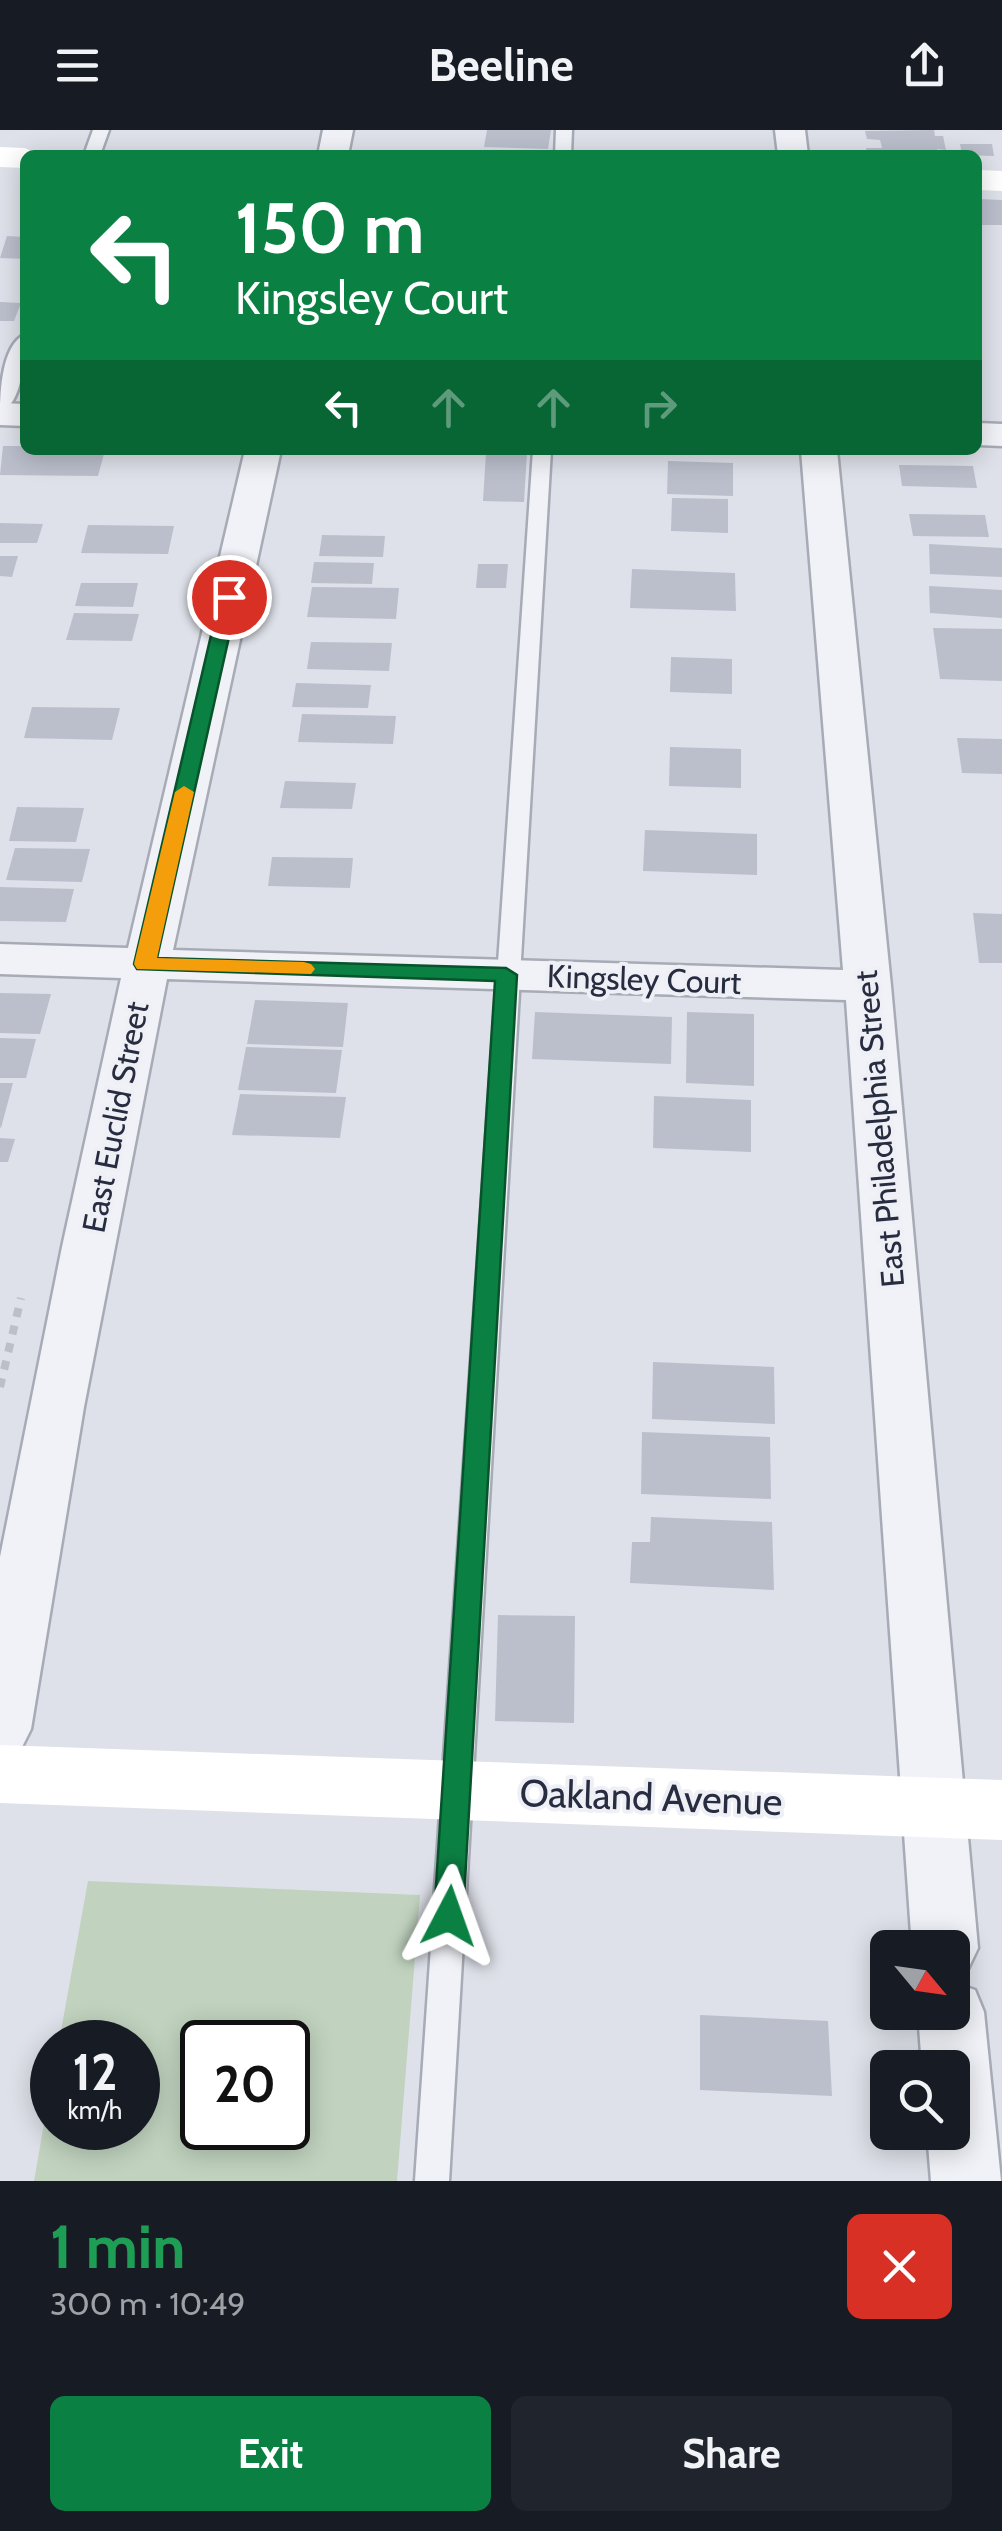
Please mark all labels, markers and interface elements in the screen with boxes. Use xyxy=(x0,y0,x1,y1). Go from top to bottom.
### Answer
icon: menu xyxy=(50,38,105,93)
text: Beeline xyxy=(428,38,574,92)
icon: share xyxy=(897,38,952,93)
text: 150 m xyxy=(235,185,424,271)
icon: left xyxy=(70,190,200,320)
text: Kingsley Court xyxy=(235,271,508,325)
icon: left xyxy=(316,380,371,435)
icon: ahead xyxy=(421,380,476,435)
icon: ahead xyxy=(526,380,581,435)
icon: right xyxy=(631,380,686,435)
pin xyxy=(187,555,272,640)
icon: arrive xyxy=(202,570,257,625)
street label: Kingsley Court xyxy=(546,956,742,1002)
street label: East Philadelphia Street xyxy=(846,969,912,1289)
street label: East Euclid Street xyxy=(74,998,157,1236)
street label: Oakland Avenue xyxy=(519,1769,783,1825)
position arrow xyxy=(397,1864,501,1968)
north arrow xyxy=(870,1930,970,2030)
map controls xyxy=(870,1930,970,2150)
speed limit sign: 20 xyxy=(180,2020,310,2150)
text: 12 xyxy=(73,2042,117,2103)
button: search xyxy=(870,2050,970,2150)
text: km/h xyxy=(68,2095,122,2125)
text: 1 min xyxy=(50,2210,185,2283)
button: close xyxy=(847,2214,952,2319)
text: 300 m · 10:49 xyxy=(50,2284,245,2323)
button: Exit xyxy=(50,2396,491,2511)
button: Share xyxy=(511,2396,952,2511)

